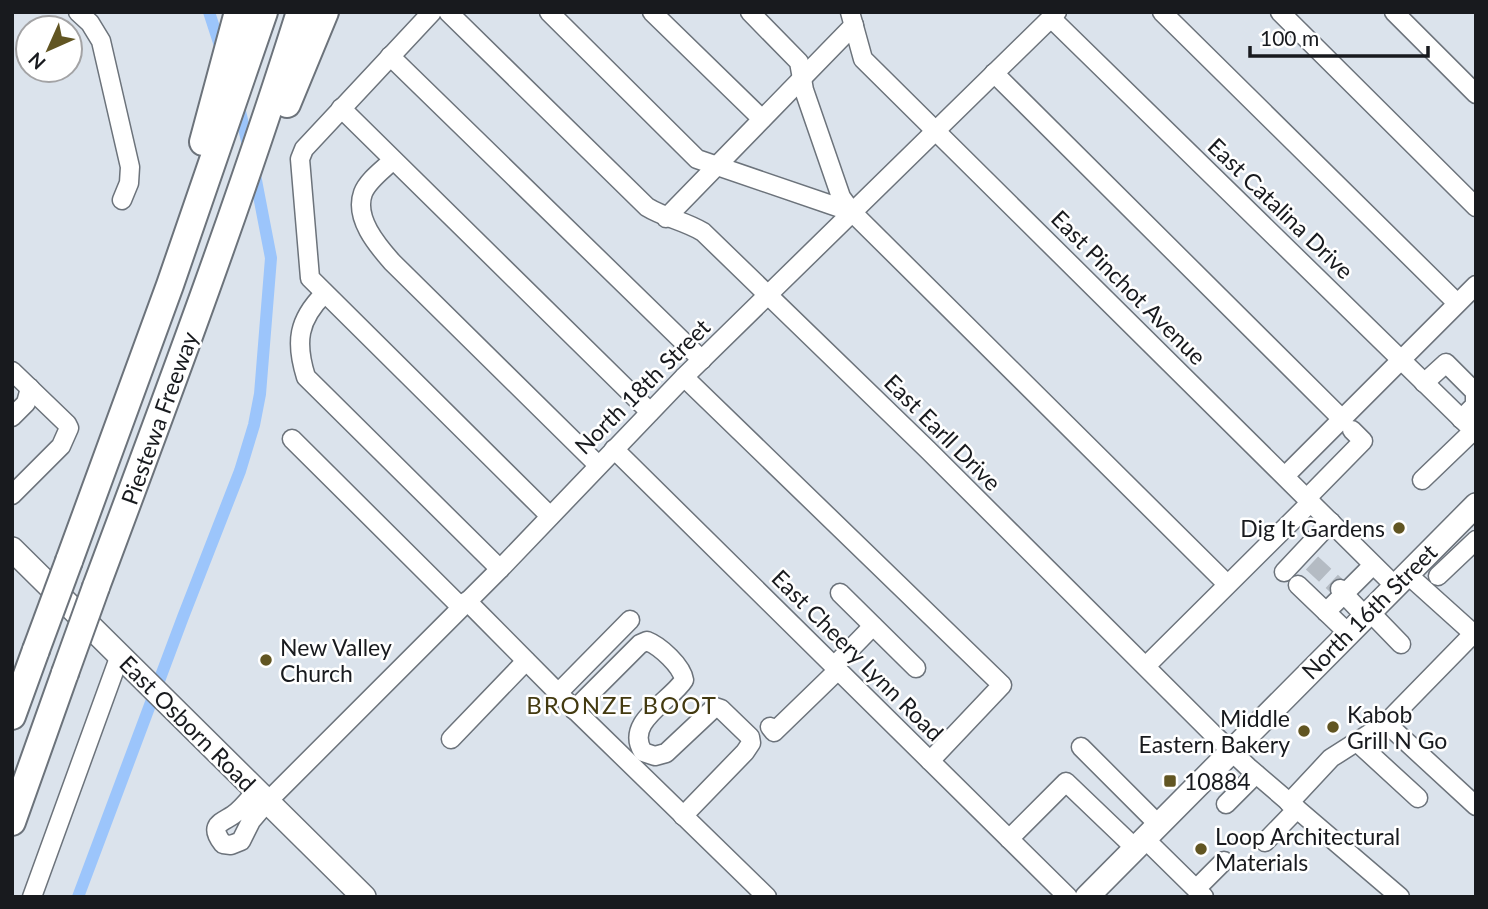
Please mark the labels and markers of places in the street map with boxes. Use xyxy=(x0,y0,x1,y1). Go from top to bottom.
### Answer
place label: Dig It Gardens xyxy=(1240,514,1385,542)
marker: Dig It Gardens xyxy=(1391,520,1407,536)
place label: New Valley Church xyxy=(280,633,392,687)
marker: New Valley Church xyxy=(258,652,274,668)
place label: Kabob Grill N Go xyxy=(1347,700,1447,754)
place label: Middle Eastern Bakery xyxy=(1139,704,1290,758)
marker: Kabob Grill N Go xyxy=(1325,719,1341,735)
marker: Middle Eastern Bakery xyxy=(1296,723,1312,739)
place label: 10884 xyxy=(1184,767,1251,795)
marker: 10884 xyxy=(1162,773,1178,789)
place label: Loop Architectural Materials xyxy=(1215,822,1400,876)
marker: Loop Architectural Materials xyxy=(1193,841,1209,857)

